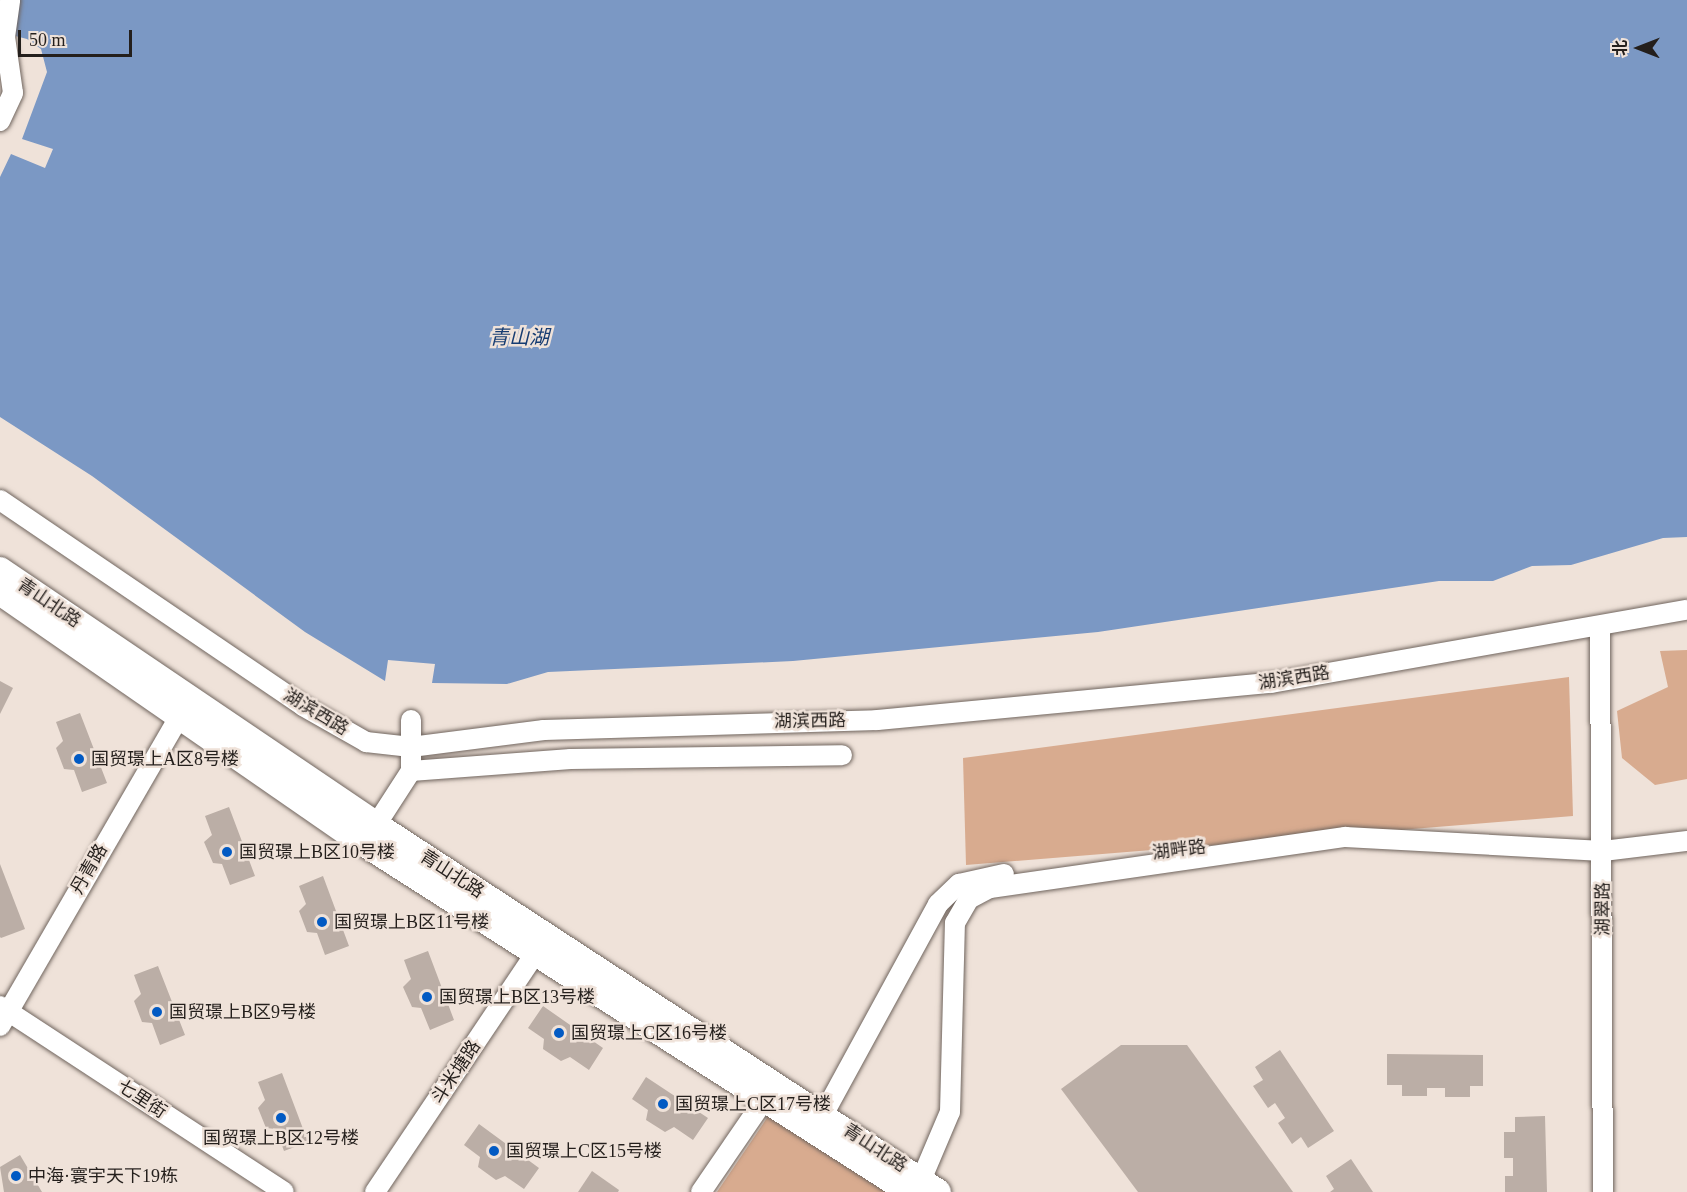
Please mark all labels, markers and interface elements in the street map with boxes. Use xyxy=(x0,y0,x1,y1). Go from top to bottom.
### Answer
scale bar xyxy=(21,18,135,56)
north arrow xyxy=(1609,18,1669,78)
text: 50 m xyxy=(29,30,66,50)
text: 北 xyxy=(1612,40,1629,56)
water label: 青山湖 xyxy=(489,325,549,349)
street label: 青山北路 xyxy=(13,574,85,632)
street label: 湖滨西路 xyxy=(1257,662,1331,694)
street label: 湖滨西路 xyxy=(280,684,352,740)
street label: 湖滨西路 xyxy=(774,710,846,732)
place label: 国贸璟上A区8号楼 xyxy=(91,748,239,770)
marker: 国贸璟上A区8号楼 xyxy=(72,752,86,766)
street label: 湖畔路 xyxy=(1151,836,1207,864)
street label: 丹青路 xyxy=(66,840,112,898)
place label: 国贸璟上B区10号楼 xyxy=(239,841,395,863)
marker: 国贸璟上B区10号楼 xyxy=(220,845,234,859)
street label: 青山北路 xyxy=(416,845,488,903)
street label: 湖翠路 xyxy=(1592,882,1614,936)
place label: 国贸璟上B区11号楼 xyxy=(334,911,489,933)
marker: 国贸璟上B区11号楼 xyxy=(315,915,329,929)
place label: 国贸璟上B区13号楼 xyxy=(439,986,595,1008)
marker: 国贸璟上B区13号楼 xyxy=(420,990,434,1004)
place label: 国贸璟上B区9号楼 xyxy=(169,1001,316,1023)
marker: 国贸璟上B区9号楼 xyxy=(150,1005,164,1019)
place label: 国贸璟上C区16号楼 xyxy=(571,1022,727,1044)
marker: 国贸璟上C区16号楼 xyxy=(552,1026,566,1040)
street label: 斗米塘路 xyxy=(427,1036,485,1108)
street label: 七里街 xyxy=(113,1075,171,1123)
place label: 国贸璟上C区17号楼 xyxy=(675,1093,831,1115)
marker: 国贸璟上C区17号楼 xyxy=(656,1097,670,1111)
marker: 国贸璟上B区12号楼 xyxy=(274,1111,288,1125)
street label: 青山北路 xyxy=(839,1119,911,1177)
place label: 国贸璟上B区12号楼 xyxy=(203,1127,359,1149)
place label: 国贸璟上C区15号楼 xyxy=(506,1140,662,1162)
marker: 国贸璟上C区15号楼 xyxy=(487,1144,501,1158)
place label: 中海·寰宇天下19栋 xyxy=(28,1165,178,1187)
marker: 中海·寰宇天下19栋 xyxy=(9,1169,23,1183)

